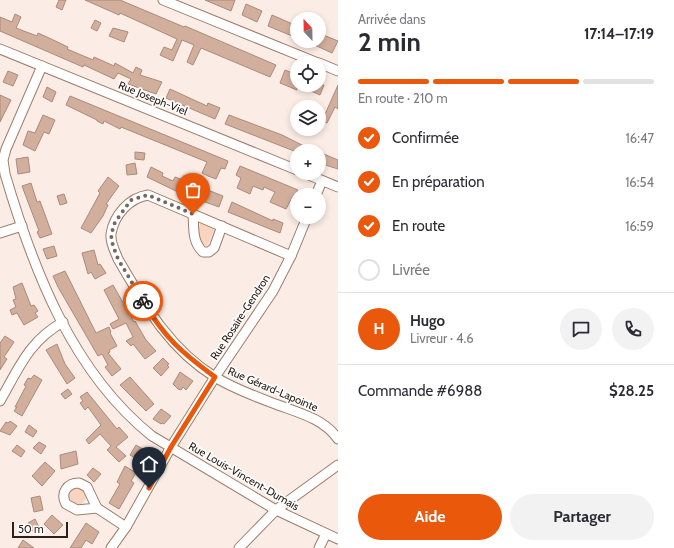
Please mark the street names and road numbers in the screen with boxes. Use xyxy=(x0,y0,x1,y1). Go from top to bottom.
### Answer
street label: Rue Joseph-Viel xyxy=(116,78,190,118)
street label: Rue Rosaire-Gendron xyxy=(207,272,273,362)
street label: Rue Gérard-Lapointe xyxy=(226,364,321,414)
street label: Rue Louis-Vincent-Dumais xyxy=(186,439,302,514)

